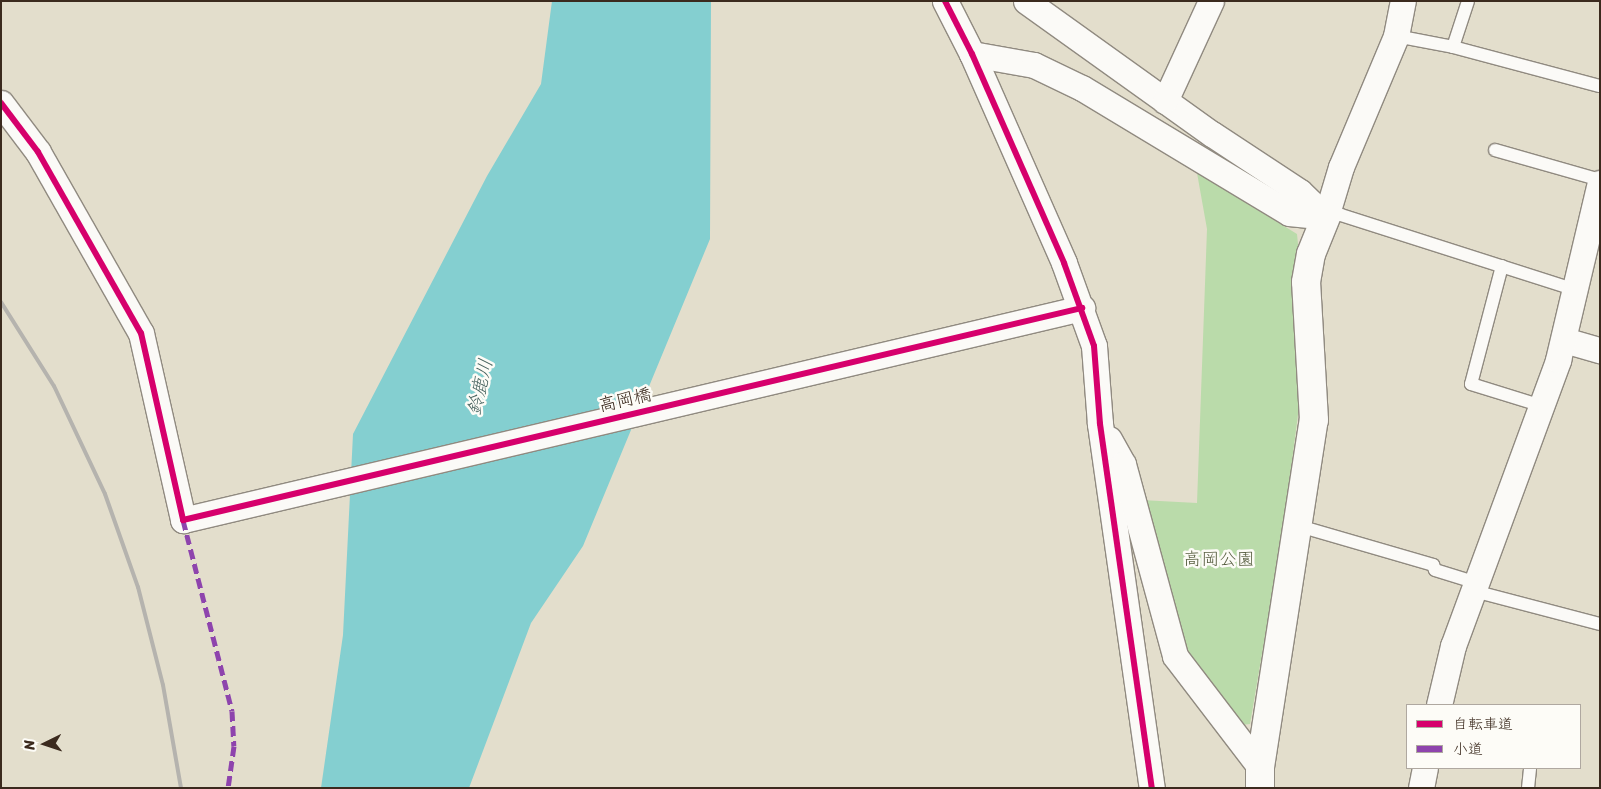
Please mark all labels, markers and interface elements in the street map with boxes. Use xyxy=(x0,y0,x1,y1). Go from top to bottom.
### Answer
water label: 鈴鹿川 xyxy=(462,357,498,417)
street label: 高岡橋 xyxy=(596,383,654,417)
park label: 高岡公園 xyxy=(1183,548,1255,570)
legend xyxy=(1406,704,1581,769)
text: 自転車道 xyxy=(1453,711,1513,737)
north arrow xyxy=(20,719,70,769)
text: 小道 xyxy=(1453,736,1483,762)
text: N xyxy=(17,739,42,751)

